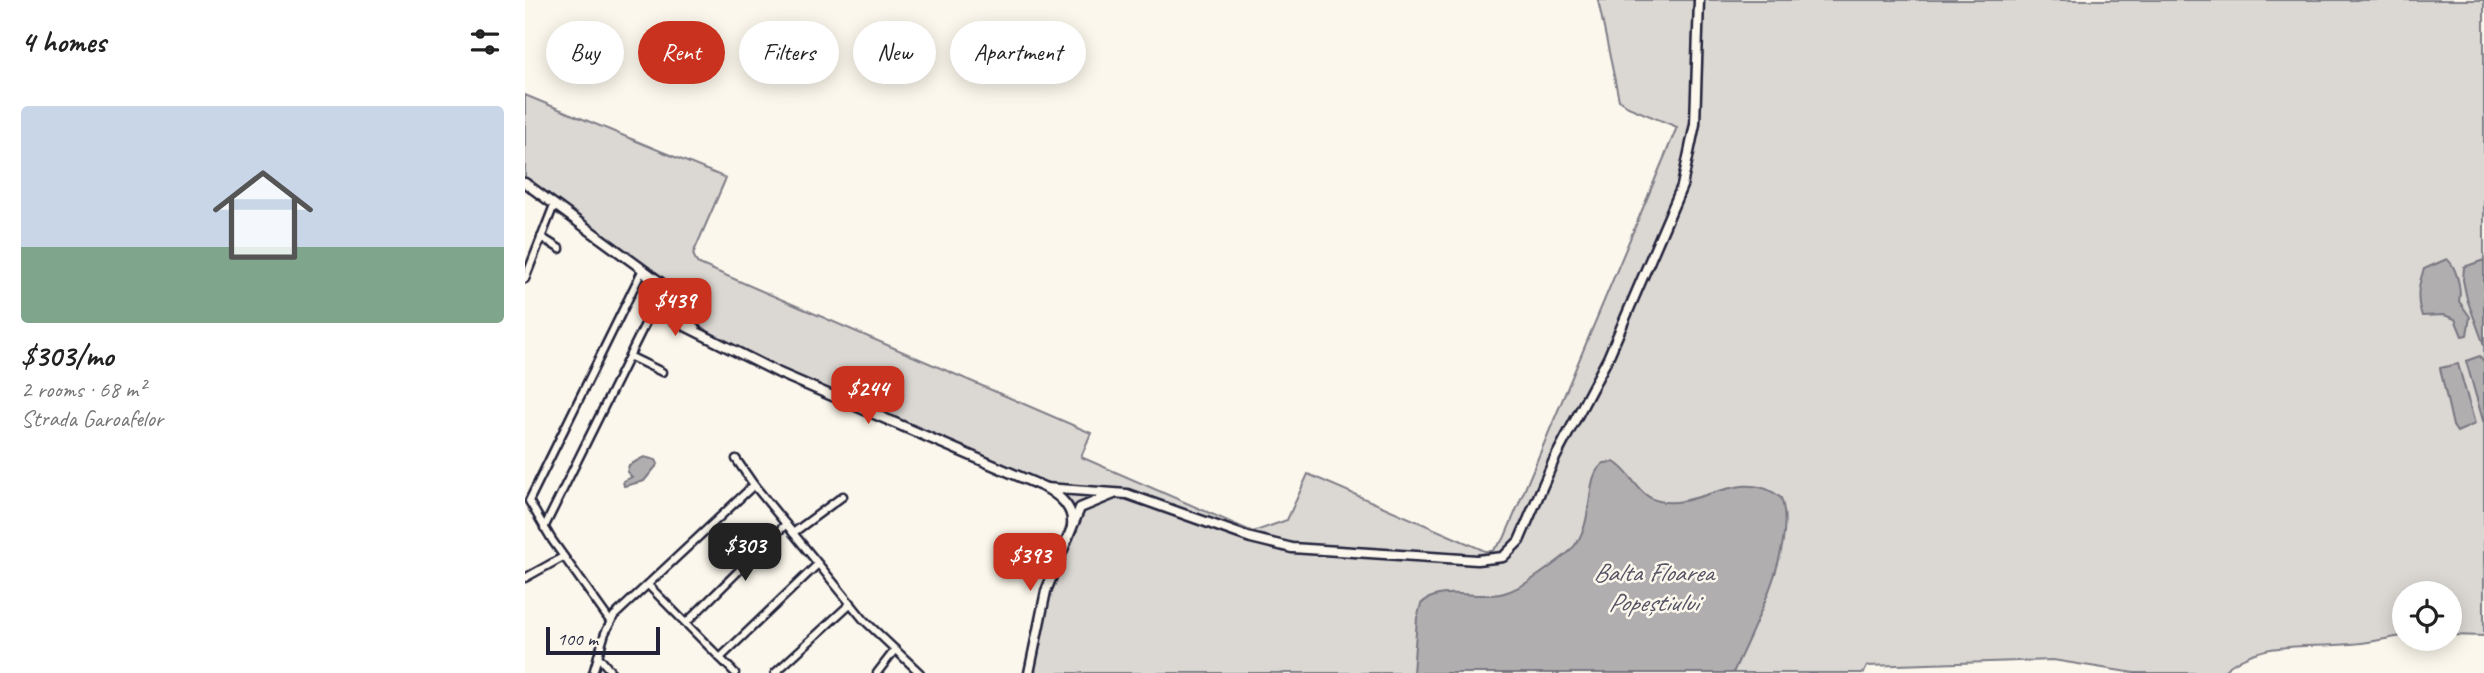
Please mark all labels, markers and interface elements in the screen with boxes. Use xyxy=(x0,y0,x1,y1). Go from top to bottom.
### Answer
chip: Buy xyxy=(546,21,624,84)
chip: Rent xyxy=(638,21,725,84)
chip: Filters xyxy=(739,21,839,84)
chip: New xyxy=(853,21,936,84)
chip: Apartment xyxy=(950,21,1086,84)
text: 4 homes xyxy=(21,23,106,61)
icon: filters xyxy=(466,23,504,61)
icon: home xyxy=(200,152,326,278)
pin: $439 xyxy=(634,278,716,338)
text: $439 xyxy=(654,286,696,315)
text: $303/mo xyxy=(21,337,113,375)
pin: $244 xyxy=(827,366,909,426)
text: $244 xyxy=(847,374,889,403)
text: 2 rooms · 68 m² xyxy=(21,375,145,404)
text: Strada Garoafelor xyxy=(21,404,163,433)
pin: $303 xyxy=(704,524,786,583)
text: $303 xyxy=(724,531,766,560)
pin: $393 xyxy=(989,534,1071,593)
text: $393 xyxy=(1009,541,1051,570)
water label: Balta Floarea Popeștiului xyxy=(1593,556,1716,619)
map controls xyxy=(2392,581,2462,651)
button: locate xyxy=(2392,581,2462,651)
scale bar xyxy=(546,624,660,656)
text: 100 m xyxy=(557,627,598,651)

